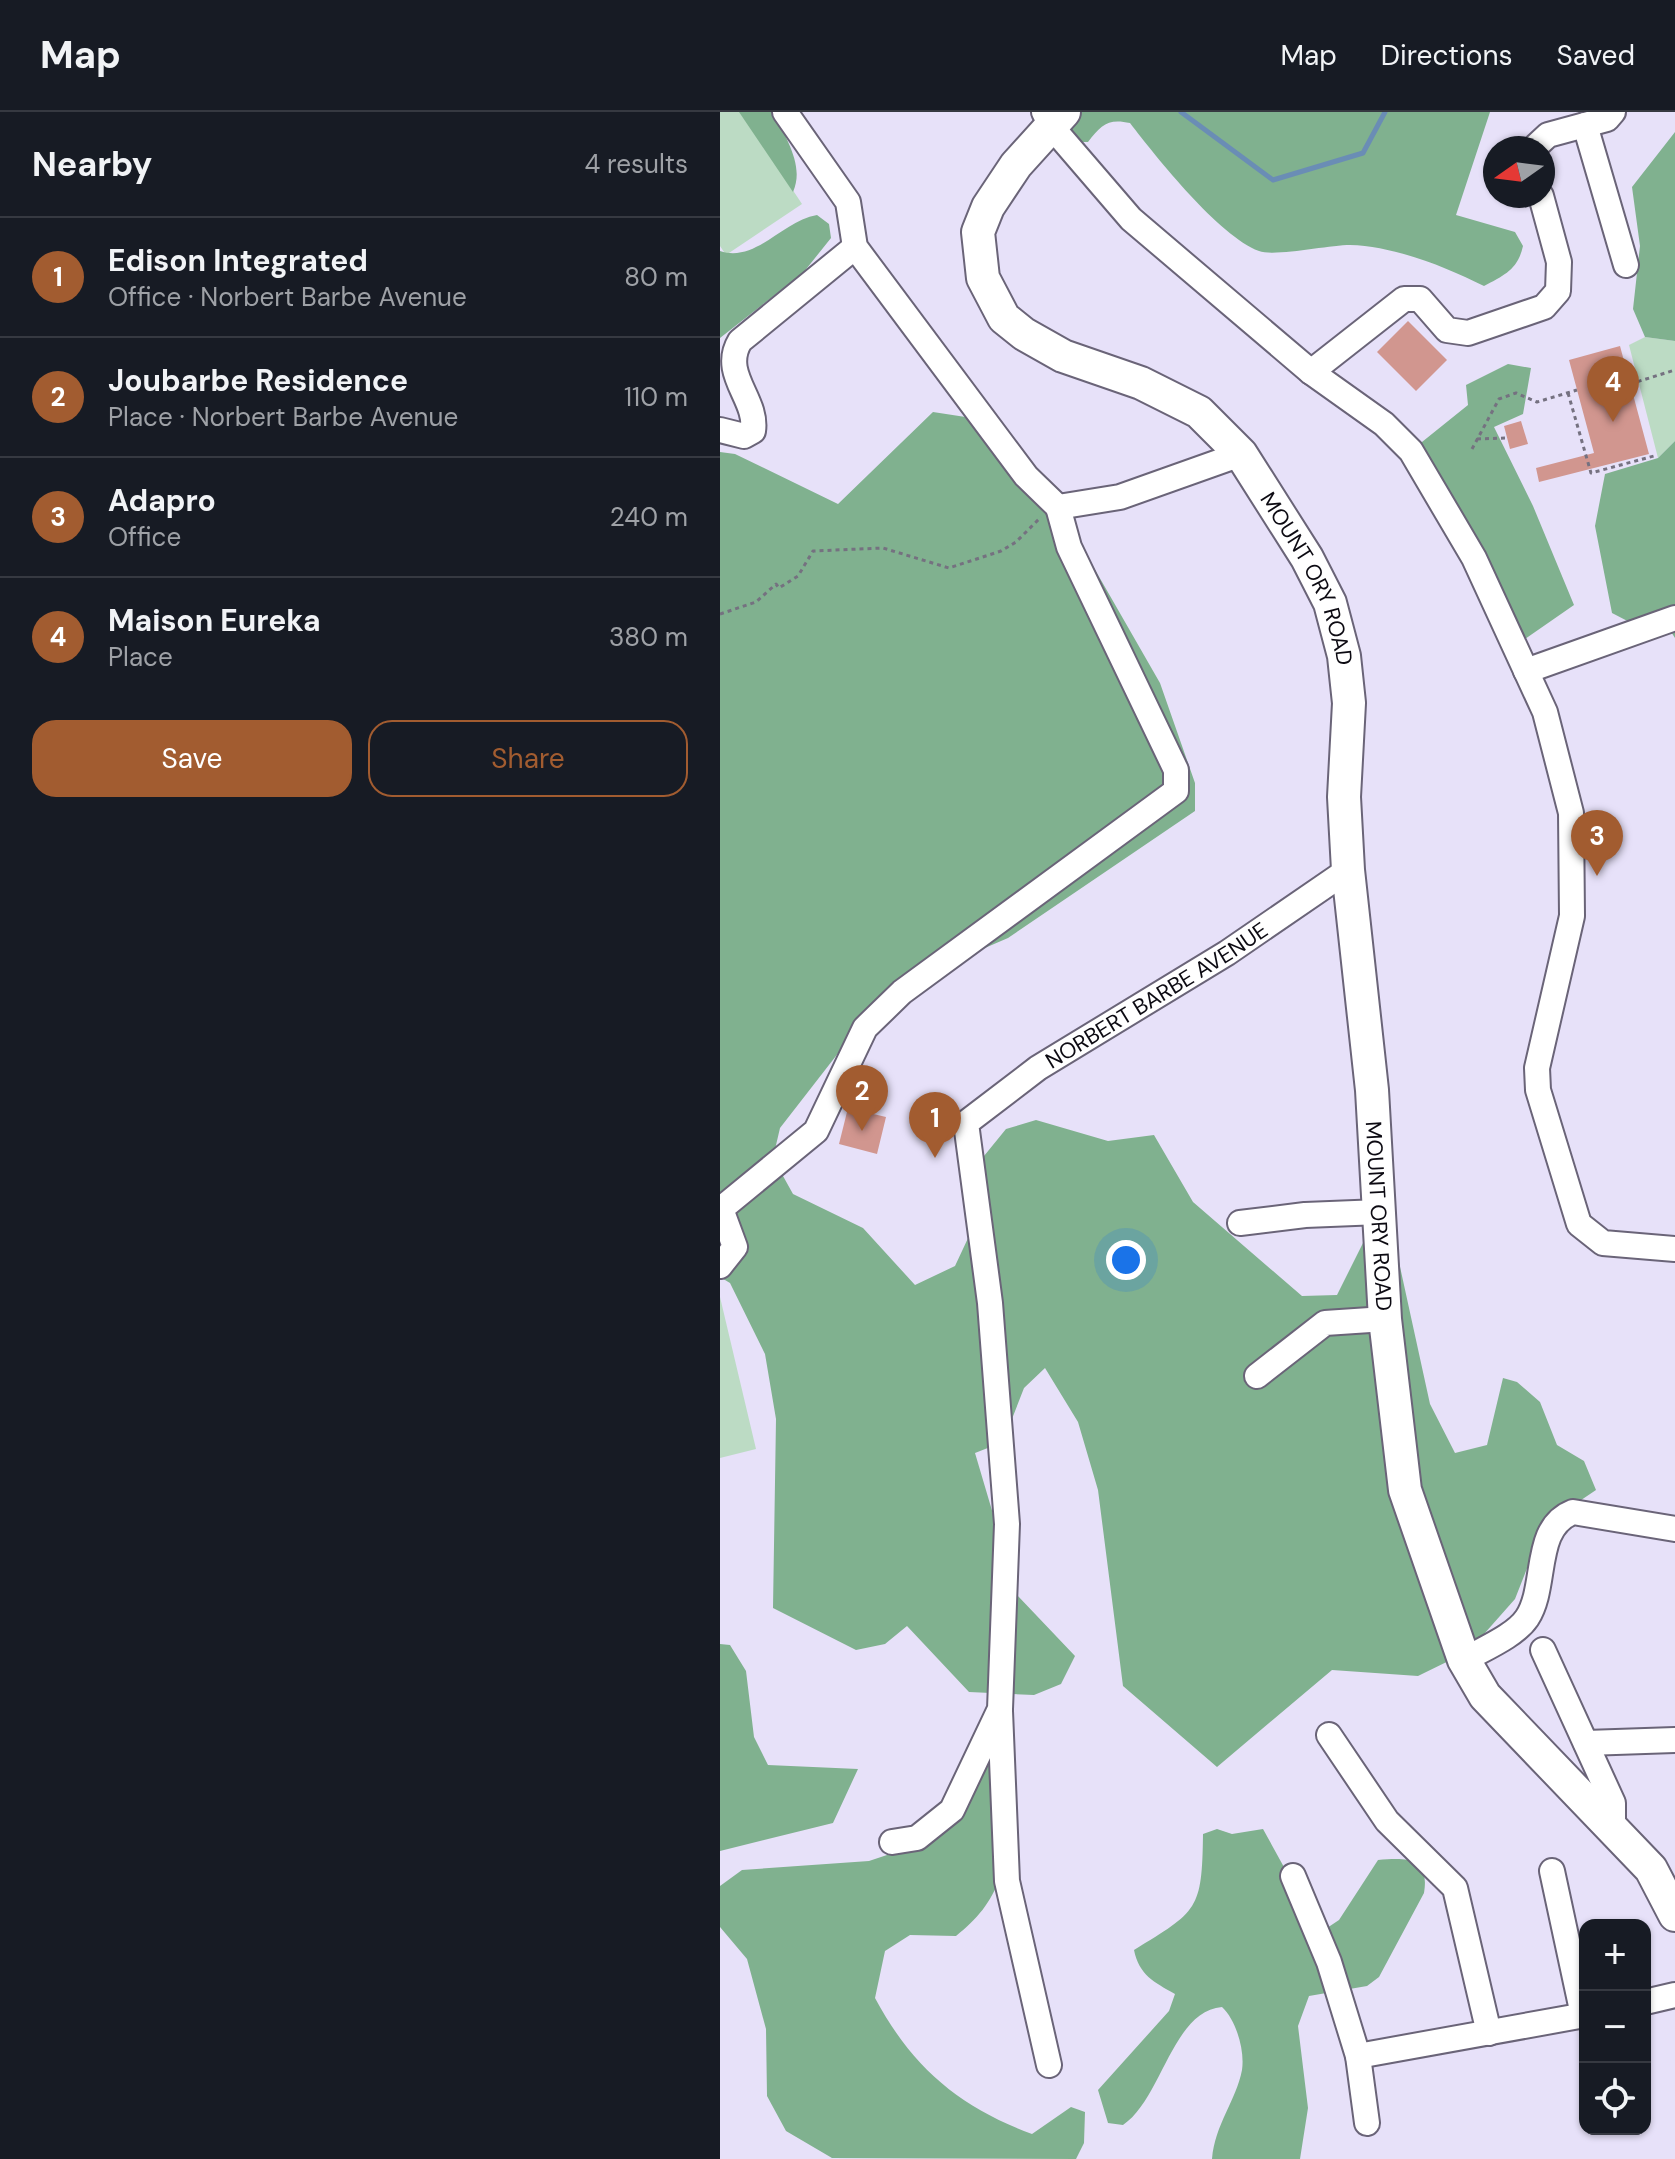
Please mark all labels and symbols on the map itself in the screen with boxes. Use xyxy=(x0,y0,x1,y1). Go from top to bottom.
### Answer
north arrow xyxy=(1483,136,1555,208)
pin: 4 xyxy=(1587,356,1639,422)
street label: MOUNT ORY ROAD xyxy=(1254,486,1359,667)
pin: 3 xyxy=(1571,810,1623,876)
street label: NORBERT BARBE AVENUE xyxy=(1040,915,1273,1075)
pin: 2 xyxy=(836,1065,888,1131)
pin: 1 xyxy=(909,1092,961,1158)
street label: MOUNT ORY ROAD xyxy=(1359,1120,1399,1312)
your location xyxy=(1106,1240,1146,1280)

